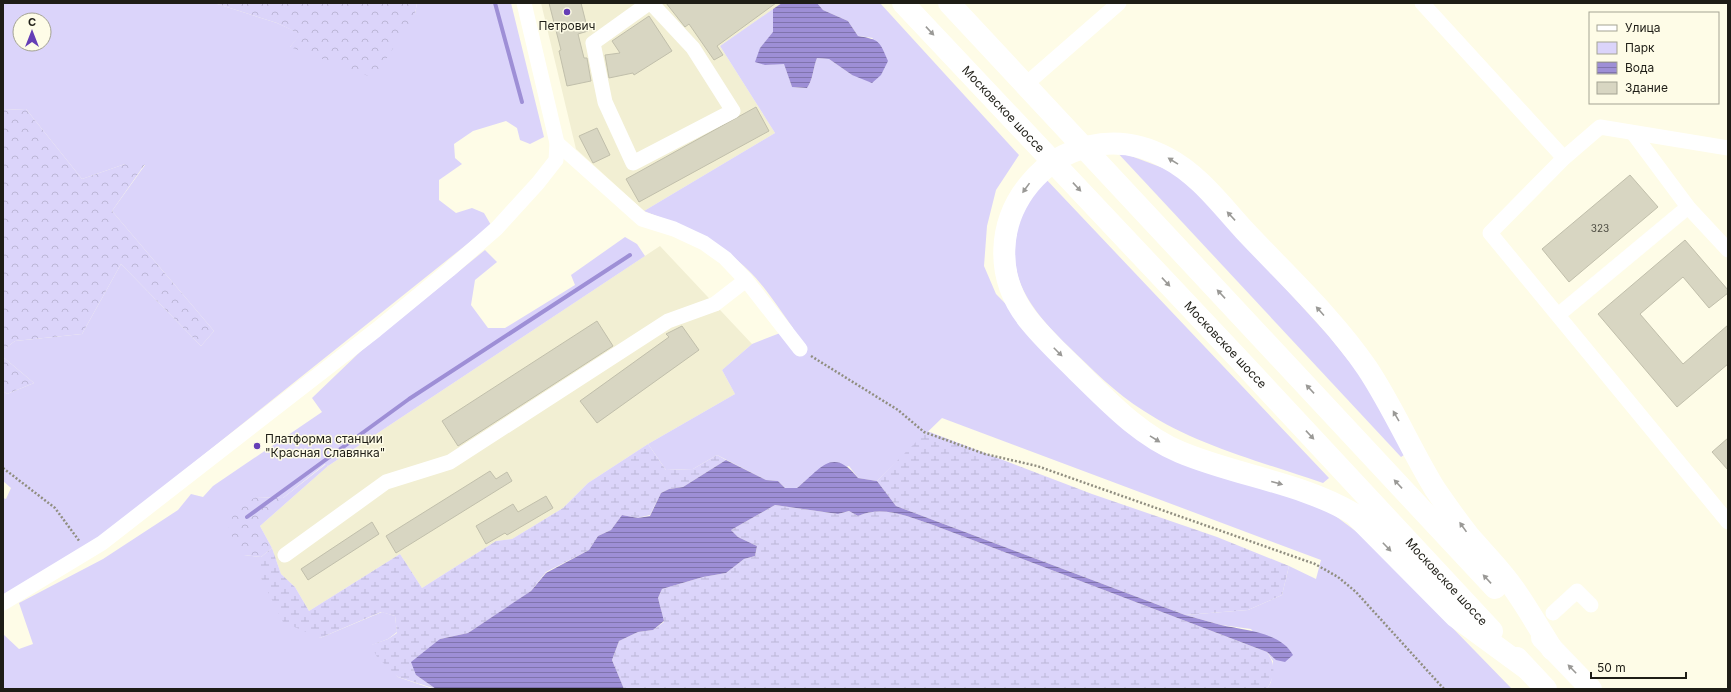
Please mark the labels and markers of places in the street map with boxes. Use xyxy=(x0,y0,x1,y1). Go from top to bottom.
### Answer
marker: Петрович xyxy=(562,7,572,17)
place label: Петрович xyxy=(538,18,596,33)
place label: Платформа станции "Красная Славянка" xyxy=(265,431,385,460)
marker: Платформа станции "Красная Славянка" xyxy=(252,441,262,451)

